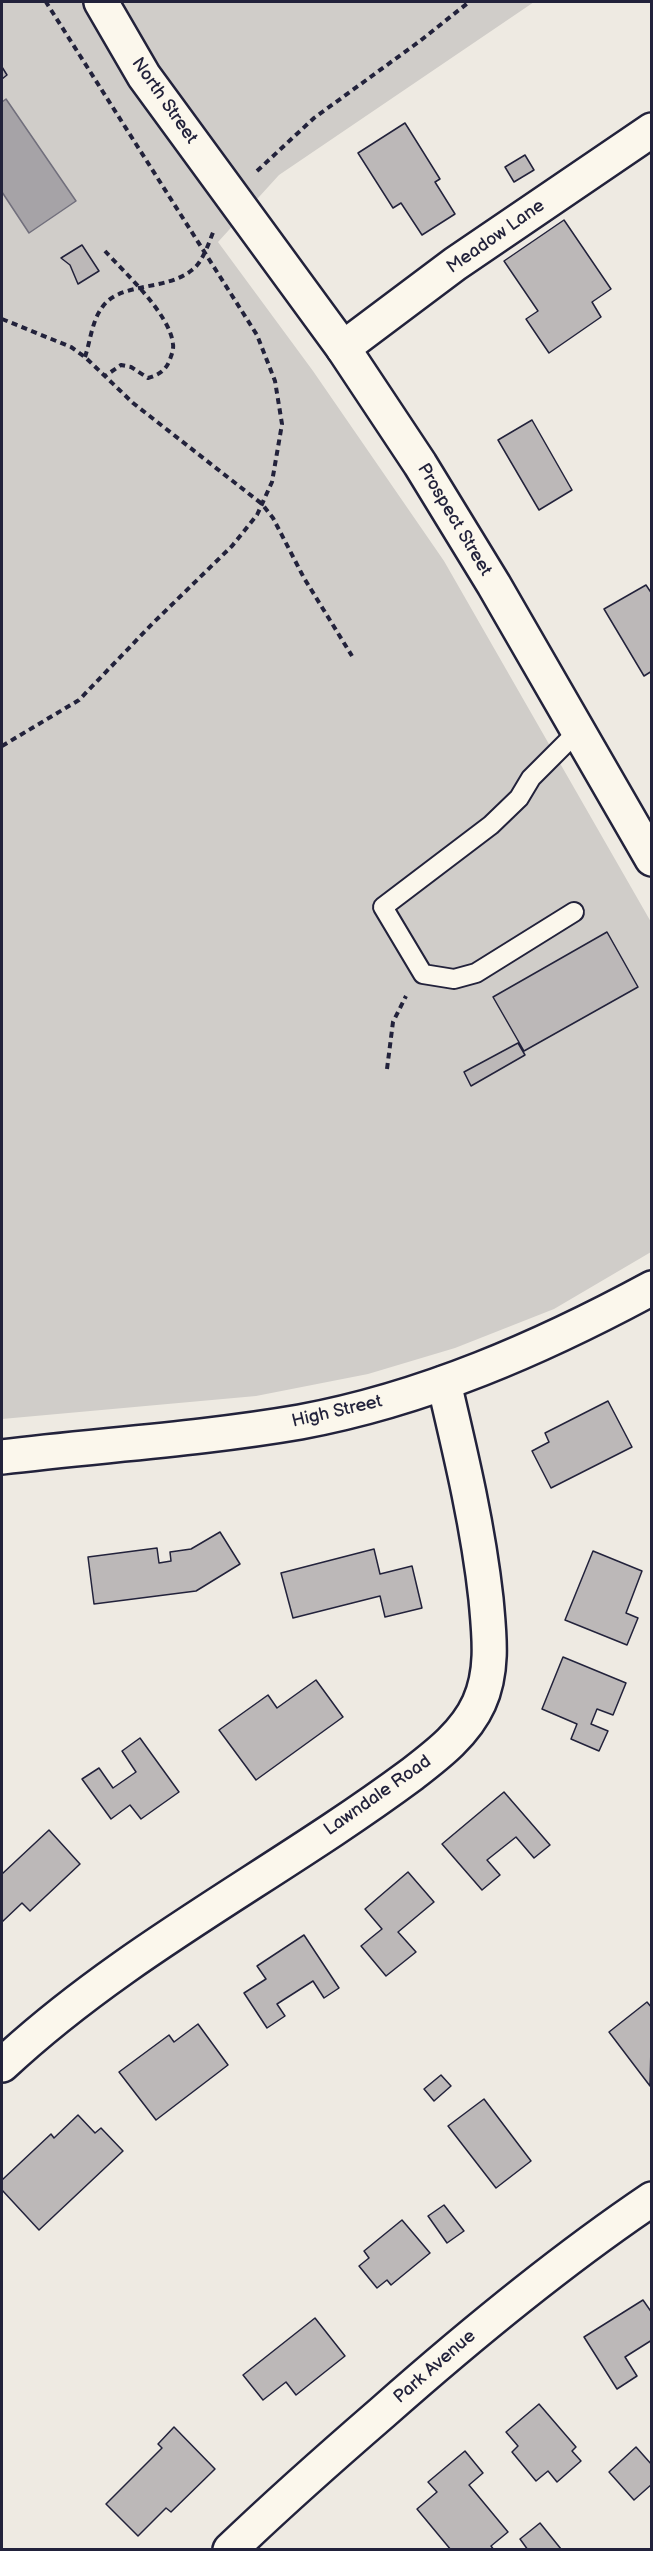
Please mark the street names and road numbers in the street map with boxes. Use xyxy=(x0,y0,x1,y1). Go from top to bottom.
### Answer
street label: North Street xyxy=(126,54,202,148)
street label: Meadow Lane xyxy=(443,195,549,279)
street label: Prospect Street xyxy=(412,460,496,580)
street label: High Street xyxy=(290,1391,384,1433)
street label: Lawndale Road xyxy=(320,1751,436,1841)
street label: Park Avenue xyxy=(390,2326,480,2408)

